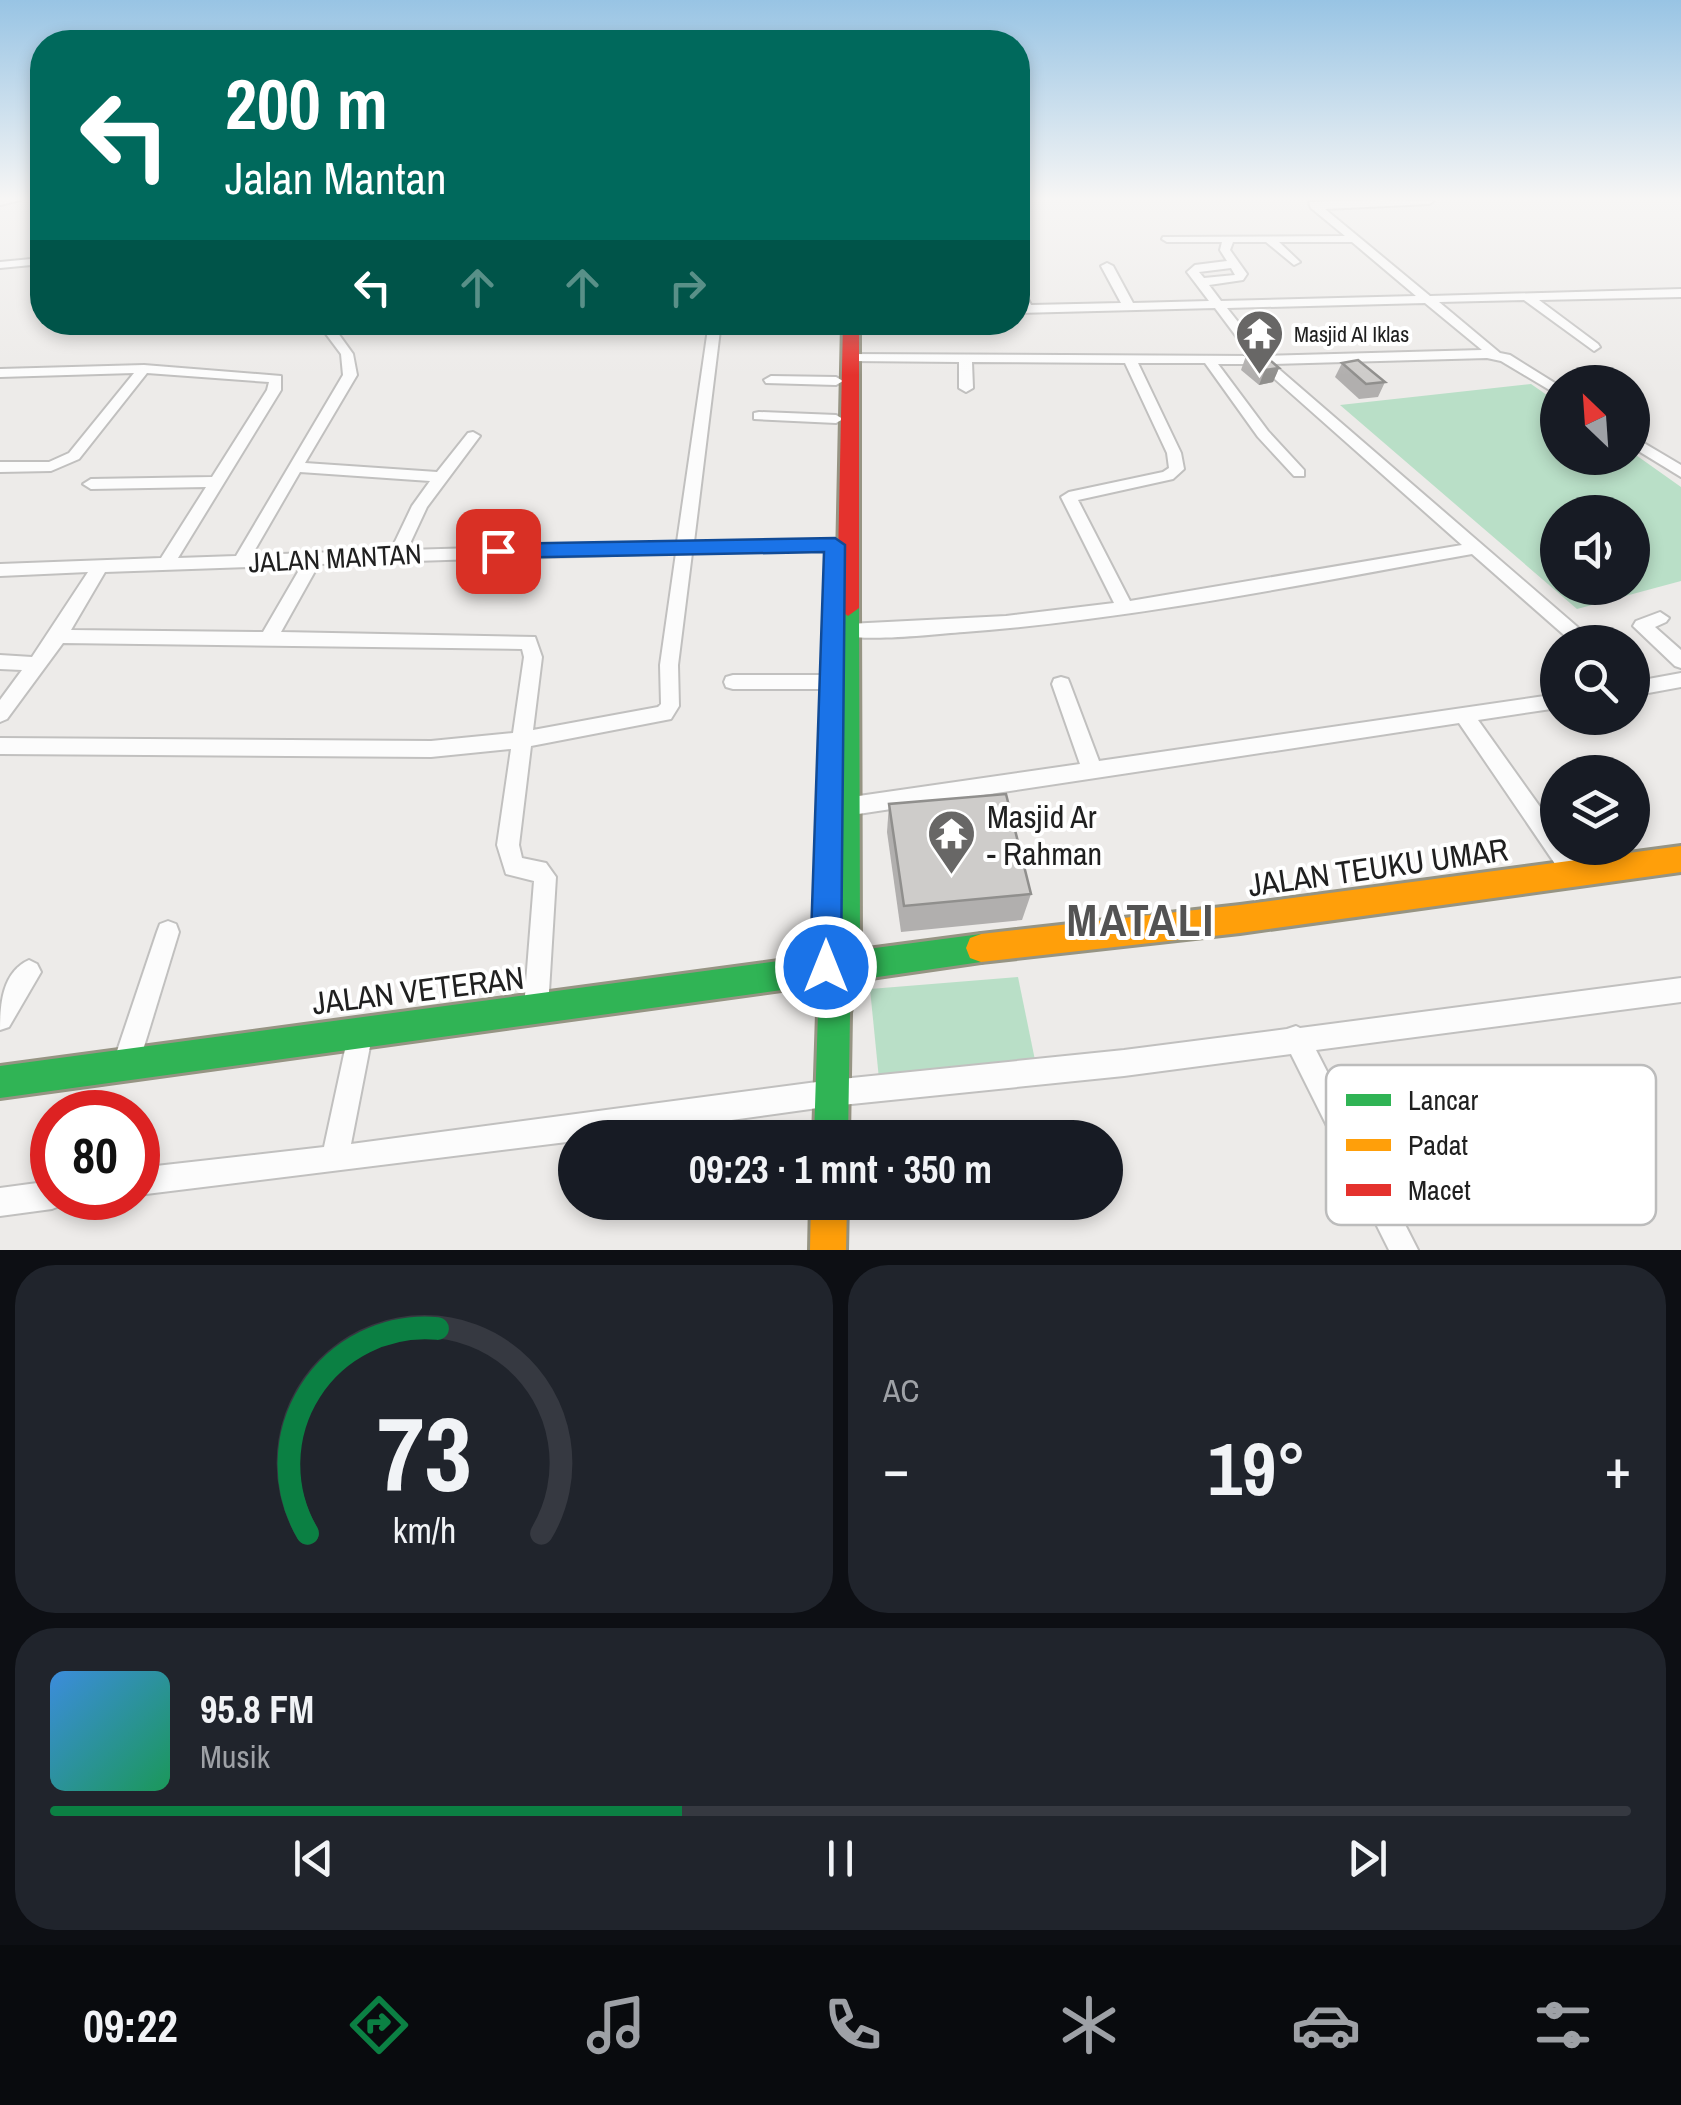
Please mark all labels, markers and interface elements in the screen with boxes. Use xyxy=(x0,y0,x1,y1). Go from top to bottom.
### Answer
text: 200 m xyxy=(225,57,388,151)
icon: left xyxy=(60,70,190,200)
text: Jalan Mantan xyxy=(225,147,447,208)
icon: left xyxy=(345,260,400,315)
icon: ahead xyxy=(450,260,505,315)
icon: ahead xyxy=(555,260,610,315)
icon: right xyxy=(660,260,715,315)
temple icon: Masjid Al Iklas xyxy=(1233,308,1285,376)
place label: Masjid Al Iklas xyxy=(1294,319,1409,349)
north arrow xyxy=(1540,365,1650,475)
map controls xyxy=(1540,365,1650,865)
button: sound xyxy=(1540,495,1650,605)
pin xyxy=(456,509,541,594)
icon: arrive xyxy=(471,524,526,579)
street label: JALAN MANTAN xyxy=(248,534,422,582)
button: search xyxy=(1540,625,1650,735)
button: layers xyxy=(1540,755,1650,865)
place label: Masjid Ar - Rahman xyxy=(987,795,1102,875)
temple icon: Masjid Ar - Rahman xyxy=(926,808,978,876)
street label: JALAN TEUKU UMAR xyxy=(1245,827,1511,907)
district label: MATALI xyxy=(1067,889,1215,950)
position arrow xyxy=(774,915,878,1019)
street label: JALAN VETERAN xyxy=(310,956,526,1024)
legend xyxy=(1326,1065,1656,1225)
text: Lancar xyxy=(1408,1081,1479,1119)
speed limit sign: 80 xyxy=(30,1090,160,1220)
text: Padat xyxy=(1408,1126,1468,1164)
text: 09:23 · 1 mnt · 350 m xyxy=(689,1144,992,1195)
text: Macet xyxy=(1408,1171,1471,1209)
text: AC xyxy=(883,1369,919,1412)
text: 73 xyxy=(377,1383,471,1523)
text: 19° xyxy=(1208,1417,1306,1518)
text: − xyxy=(883,1431,909,1505)
text: + xyxy=(1605,1431,1631,1505)
text: km/h xyxy=(392,1506,456,1554)
text: 95.8 FM xyxy=(200,1684,314,1735)
text: Musik xyxy=(200,1735,270,1778)
icon: previous xyxy=(286,1831,341,1886)
icon: pause xyxy=(813,1831,868,1886)
icon: next xyxy=(1340,1831,1395,1886)
icon: directions xyxy=(344,1990,414,2060)
icon: music xyxy=(581,1990,651,2060)
icon: phone xyxy=(818,1990,888,2060)
icon: climate xyxy=(1054,1990,1124,2060)
icon: car xyxy=(1291,1990,1361,2060)
icon: filters xyxy=(1528,1990,1598,2060)
text: 09:22 xyxy=(83,1995,178,2056)

